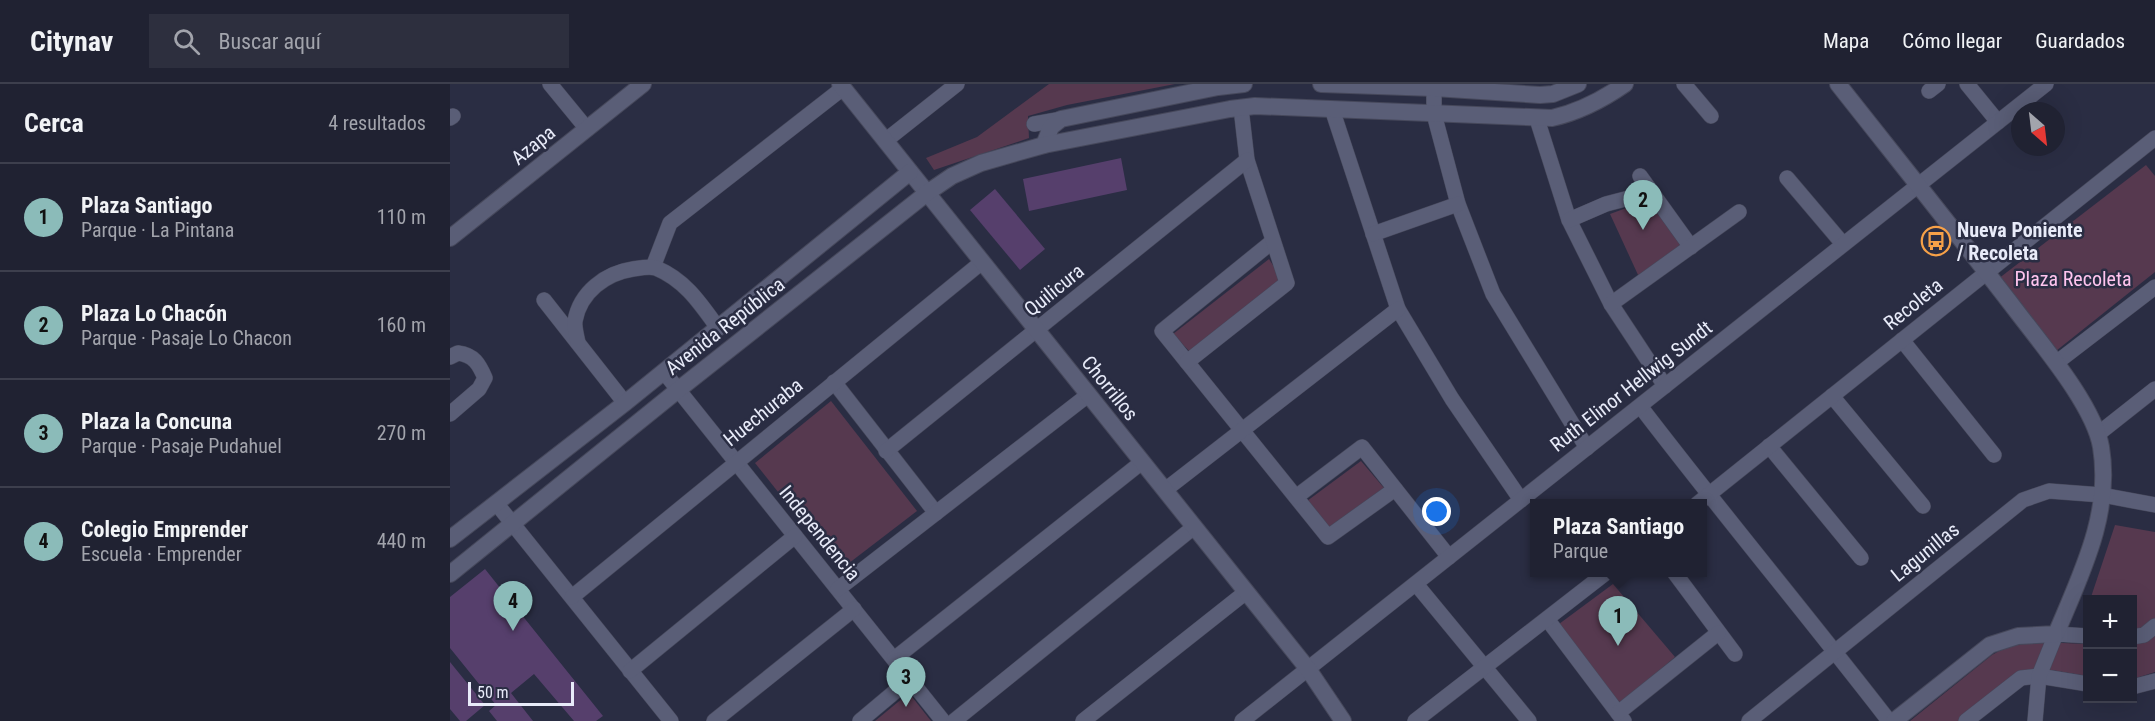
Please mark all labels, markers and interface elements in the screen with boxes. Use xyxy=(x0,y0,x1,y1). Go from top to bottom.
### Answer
search box xyxy=(149,14,569,68)
text: Citynav xyxy=(30,25,113,58)
icon: search xyxy=(170,25,203,58)
text: Buscar aquí xyxy=(218,29,321,54)
text: Mapa xyxy=(1823,29,1869,53)
text: Cómo llegar xyxy=(1902,29,2002,53)
text: Guardados xyxy=(2035,29,2125,53)
north arrow xyxy=(2011,102,2065,156)
text: Cerca xyxy=(24,108,84,138)
text: 4 resultados xyxy=(328,111,426,135)
street label: Azapa xyxy=(506,120,560,170)
pin: 2 xyxy=(1624,180,1662,230)
text: Plaza Santiago xyxy=(81,193,213,218)
text: 1 xyxy=(38,205,49,229)
text: 110 m xyxy=(377,205,426,229)
text: Parque · La Pintana xyxy=(81,218,234,242)
place label: Nueva Poniente / Recoleta xyxy=(1956,218,2083,265)
bus stop icon: Nueva Poniente / Recoleta xyxy=(1920,225,1952,257)
street label: Quilicura xyxy=(1019,259,1089,321)
park label: Plaza Recoleta xyxy=(2015,267,2131,291)
street label: Avenida República xyxy=(661,272,789,380)
street label: Recoleta xyxy=(1879,273,1947,335)
text: Plaza Lo Chacón xyxy=(81,301,227,326)
text: 2 xyxy=(38,313,49,337)
text: 160 m xyxy=(377,313,426,337)
street label: Ruth Elinor Hellwig Sundt xyxy=(1545,315,1717,457)
text: Parque · Pasaje Lo Chacon xyxy=(81,326,292,350)
street label: Chorrillos xyxy=(1077,351,1143,425)
street label: Huechuraba xyxy=(719,373,807,451)
text: Plaza la Concuna xyxy=(81,409,232,434)
text: 3 xyxy=(38,421,49,445)
text: 270 m xyxy=(377,421,426,445)
text: Parque · Pasaje Pudahuel xyxy=(81,434,282,458)
street label: Independencia xyxy=(774,481,866,585)
your location xyxy=(1422,497,1451,526)
popup xyxy=(1530,499,1707,577)
text: Plaza Santiago xyxy=(1553,514,1684,539)
text: Colegio Emprender xyxy=(81,517,248,542)
street label: Lagunillas xyxy=(1886,517,1964,587)
text: 4 xyxy=(38,529,49,553)
text: 440 m xyxy=(377,529,426,553)
text: Parque xyxy=(1553,539,1608,563)
text: Escuela · Emprender xyxy=(81,542,242,566)
pin: 4 xyxy=(494,582,532,631)
map controls xyxy=(2083,595,2137,703)
button: + xyxy=(2083,595,2137,649)
pin: 1 xyxy=(1598,596,1638,646)
button: − xyxy=(2083,649,2137,703)
pin: 3 xyxy=(886,658,926,707)
scale bar xyxy=(468,679,574,706)
text: 50 m xyxy=(477,683,509,702)

